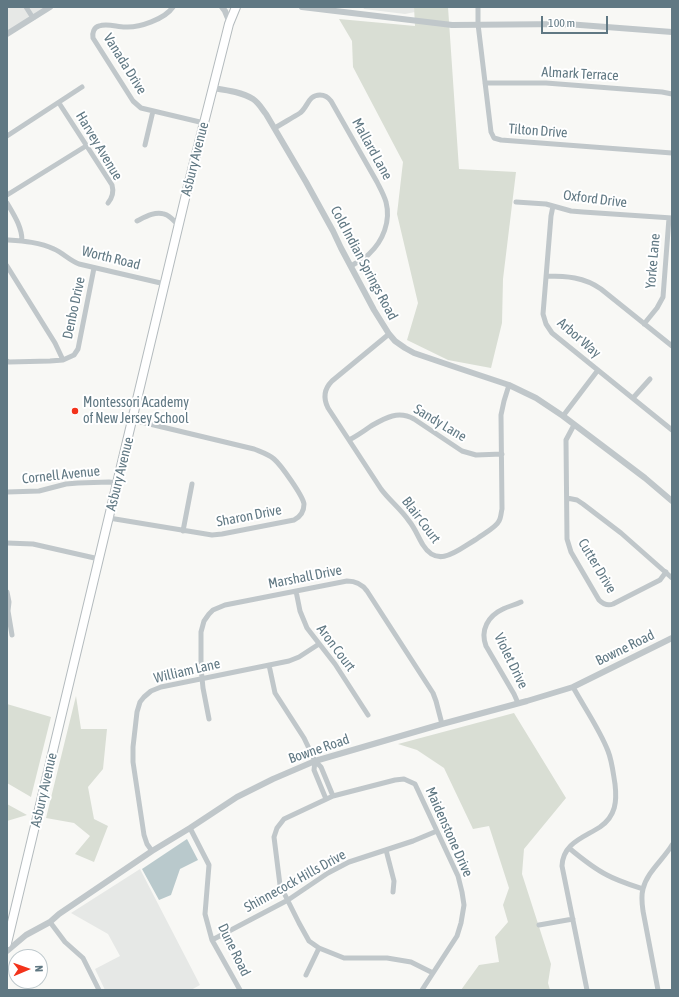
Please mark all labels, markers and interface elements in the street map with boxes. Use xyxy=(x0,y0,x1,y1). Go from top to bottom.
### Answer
scale bar xyxy=(543,8,610,34)
text: 100 m xyxy=(548,16,575,30)
street label: Vanada Drive xyxy=(100,31,150,97)
street label: Almark Terrace xyxy=(541,64,619,84)
street label: Harvey Avenue xyxy=(72,109,126,183)
street label: Mallard Lane xyxy=(348,115,396,183)
street label: Asbury Avenue xyxy=(178,120,212,198)
street label: Tilton Drive xyxy=(508,121,568,141)
street label: Oxford Drive xyxy=(562,187,628,211)
street label: Cold Indian Springs Road xyxy=(327,203,401,323)
street label: Yorke Lane xyxy=(642,233,664,289)
street label: Worth Road xyxy=(80,243,142,273)
street label: Denbo Drive xyxy=(59,275,89,341)
street label: Arbor Way xyxy=(554,315,604,361)
place label: Montessori Academy of New Jersey School xyxy=(83,395,189,428)
street label: Sandy Lane xyxy=(411,401,469,445)
marker: Montessori Academy of New Jersey School xyxy=(70,406,80,416)
street label: Asbury Avenue xyxy=(103,435,137,513)
street label: Cornell Avenue xyxy=(21,463,101,487)
street label: Blair Court xyxy=(398,493,444,547)
street label: Sharon Drive xyxy=(215,501,283,531)
street label: Cutter Drive xyxy=(574,536,620,596)
street label: Marshall Drive xyxy=(267,562,343,592)
street label: Aron Court xyxy=(313,621,359,675)
street label: Bowne Road xyxy=(593,627,657,669)
street label: Violet Drive xyxy=(490,630,532,692)
street label: William Lane xyxy=(152,655,222,687)
street label: Bowne Road xyxy=(286,731,352,767)
street label: Asbury Avenue xyxy=(27,751,61,829)
street label: Maidenstone Drive xyxy=(422,784,476,880)
street label: Shinnecock Hills Drive xyxy=(241,846,349,916)
street label: Dune Road xyxy=(214,921,254,979)
north arrow xyxy=(8,949,48,989)
text: N xyxy=(33,965,45,972)

